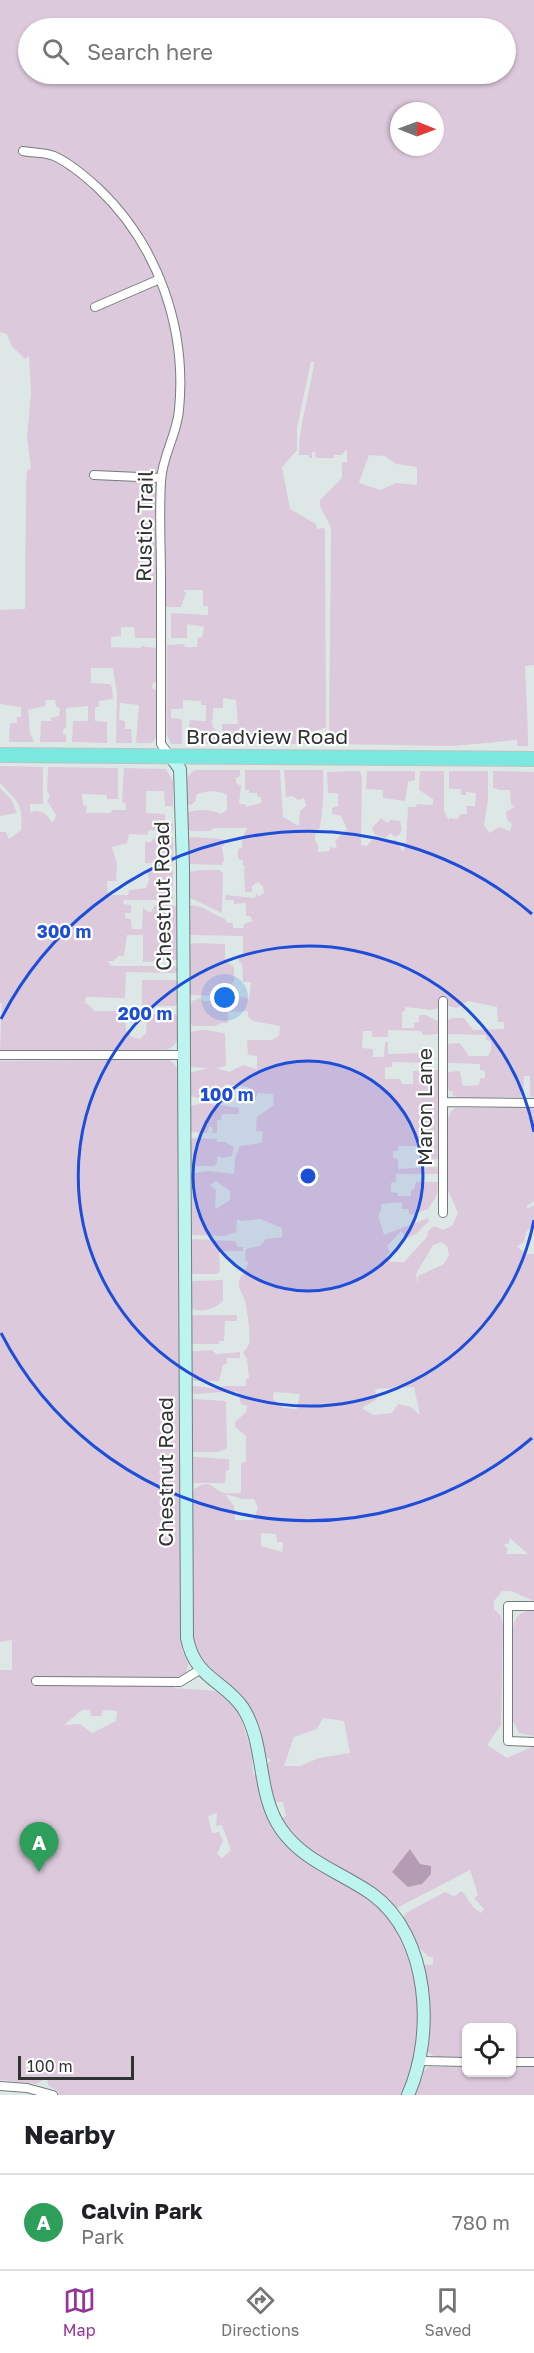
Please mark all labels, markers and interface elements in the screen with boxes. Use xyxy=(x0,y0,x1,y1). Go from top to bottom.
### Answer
search box xyxy=(18,18,516,84)
icon: search xyxy=(39,35,72,68)
text: Search here xyxy=(87,38,213,65)
north arrow xyxy=(390,102,444,156)
street label: Rustic Trail xyxy=(130,470,158,582)
street label: Broadview Road xyxy=(186,723,348,749)
street label: Chestnut Road xyxy=(148,821,176,971)
text: 300 m xyxy=(37,920,91,942)
your location xyxy=(210,983,239,1012)
text: 200 m xyxy=(118,1002,172,1024)
street label: Maron Lane xyxy=(411,1048,437,1166)
text: 100 m xyxy=(201,1083,253,1105)
centre of rings xyxy=(298,1166,318,1186)
street label: Chestnut Road xyxy=(152,1397,178,1547)
pin: A xyxy=(20,1822,58,1872)
map controls xyxy=(462,2023,516,2077)
button: locate xyxy=(462,2023,516,2077)
scale bar xyxy=(18,2053,134,2080)
text: 100 m xyxy=(27,2056,73,2076)
text: Nearby xyxy=(24,2119,115,2150)
text: Calvin Park xyxy=(81,2197,203,2224)
text: A xyxy=(36,2210,51,2234)
text: 780 m xyxy=(452,2210,510,2234)
text: Park xyxy=(81,2224,124,2248)
tab: Map xyxy=(63,2284,96,2340)
tab: Directions xyxy=(221,2284,299,2340)
tab: Saved xyxy=(425,2284,471,2340)

